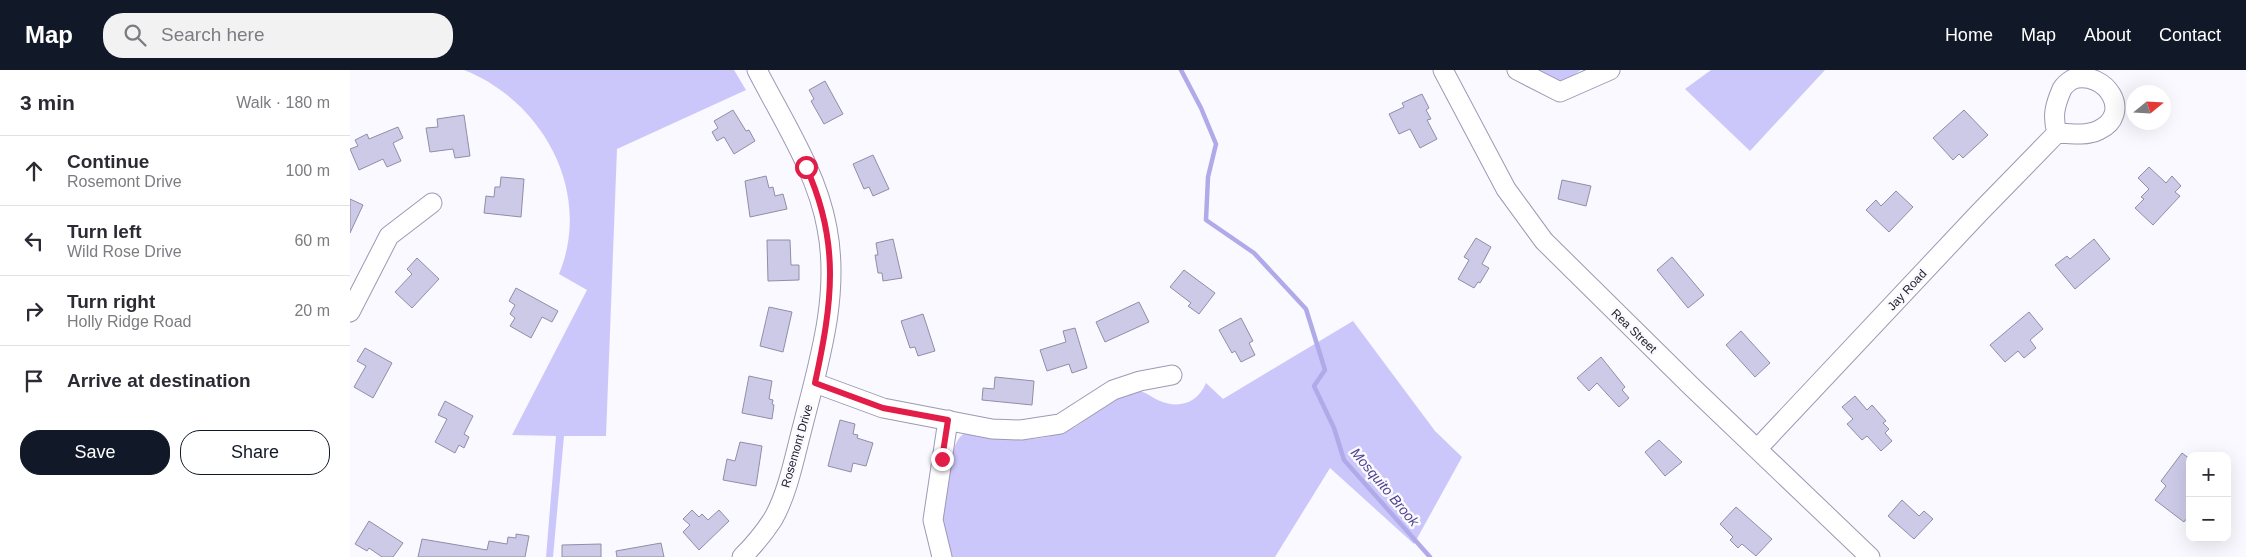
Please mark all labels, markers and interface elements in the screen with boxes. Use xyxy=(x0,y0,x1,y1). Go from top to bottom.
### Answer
search box xyxy=(103,13,453,58)
text: Map xyxy=(25,21,73,48)
icon: search xyxy=(121,21,149,49)
text: Search here xyxy=(161,24,265,45)
text: Home xyxy=(1945,25,1993,45)
text: Map xyxy=(2021,25,2056,45)
text: About xyxy=(2084,25,2131,45)
text: Contact xyxy=(2159,25,2221,45)
north arrow xyxy=(2126,85,2171,130)
text: 3 min xyxy=(20,91,75,114)
text: Walk · 180 m xyxy=(236,94,330,111)
text: Continue xyxy=(67,151,149,172)
route start xyxy=(795,156,818,179)
icon: ahead xyxy=(20,157,48,185)
text: 100 m xyxy=(286,162,330,179)
text: Rosemont Drive xyxy=(67,173,182,190)
text: Turn left xyxy=(67,221,142,242)
icon: left xyxy=(20,227,48,255)
text: 60 m xyxy=(294,232,330,249)
text: Wild Rose Drive xyxy=(67,243,182,260)
street label: Jay Road xyxy=(1885,267,1929,313)
text: Turn right xyxy=(67,291,155,312)
icon: right xyxy=(20,297,48,325)
text: 20 m xyxy=(294,302,330,319)
street label: Rea Street xyxy=(1609,306,1660,356)
text: Holly Ridge Road xyxy=(67,313,192,330)
icon: arrive xyxy=(20,367,48,395)
text: Arrive at destination xyxy=(67,370,251,391)
street label: Rosemont Drive xyxy=(778,402,816,489)
button: Save xyxy=(20,430,170,475)
button: Share xyxy=(180,430,330,475)
water label: Mosquito Brook xyxy=(1348,445,1423,530)
route end xyxy=(931,448,954,471)
map controls xyxy=(2186,452,2231,542)
button: + xyxy=(2186,452,2231,497)
button: − xyxy=(2186,497,2231,542)

